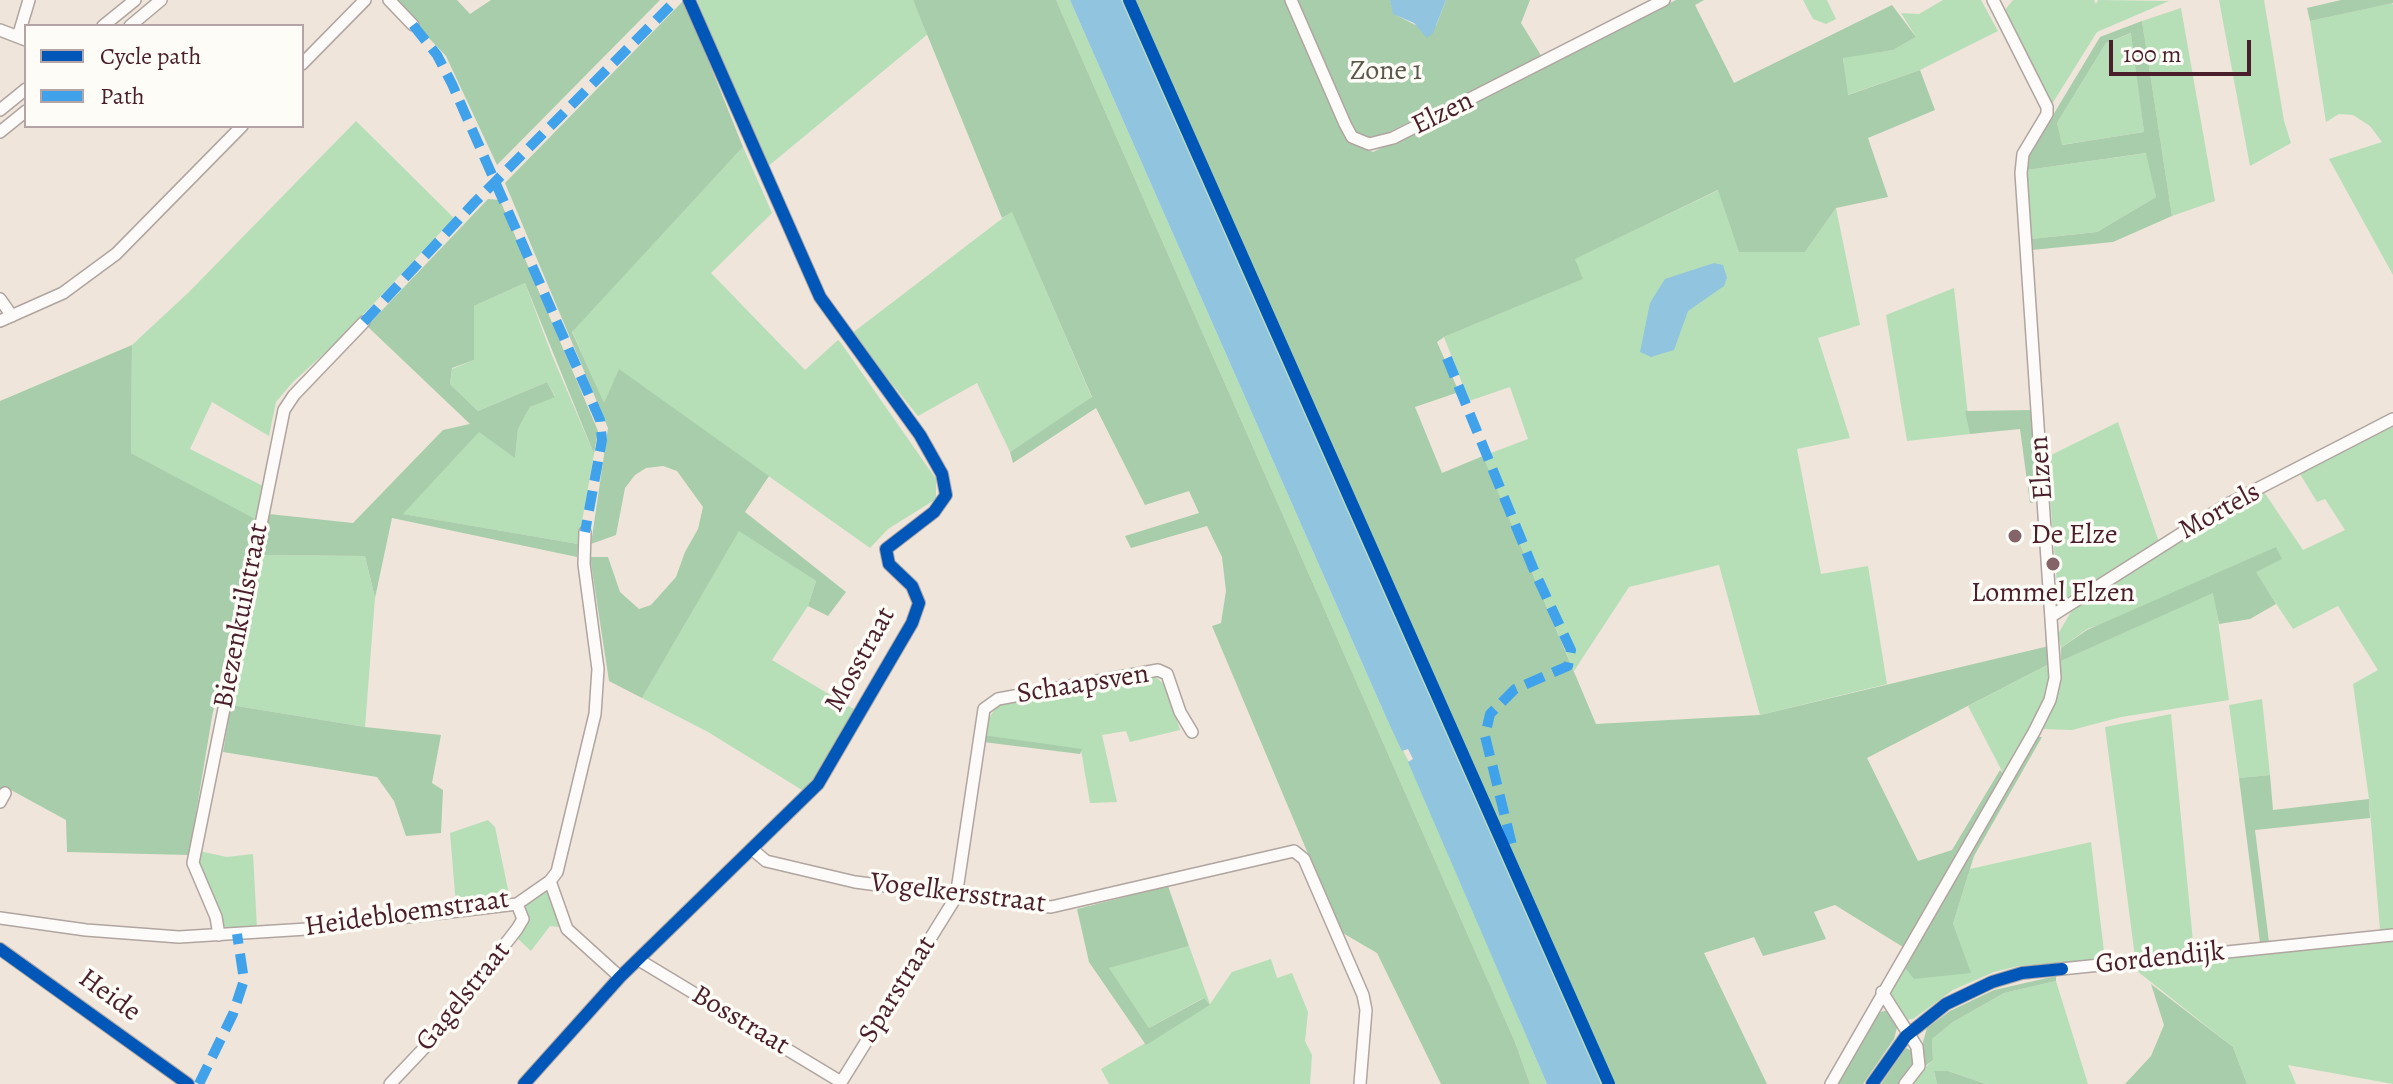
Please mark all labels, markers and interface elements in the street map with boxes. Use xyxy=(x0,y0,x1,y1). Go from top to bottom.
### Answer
legend xyxy=(24,24,304,128)
scale bar xyxy=(2113,24,2255,74)
text: 100 m xyxy=(2123,38,2182,70)
text: Cycle path xyxy=(100,40,201,72)
park label: Zone 1 xyxy=(1350,55,1422,89)
text: Path xyxy=(100,80,145,112)
street label: Elzen xyxy=(1407,85,1479,143)
street label: Elzen xyxy=(2023,435,2061,501)
street label: Mortels xyxy=(2174,476,2266,548)
place label: De Elze xyxy=(2031,519,2118,553)
street label: Biezenkuilstraat xyxy=(208,521,276,711)
marker: De Elze xyxy=(2006,527,2024,545)
marker: Lommel Elzen xyxy=(2044,555,2062,573)
place label: Lommel Elzen xyxy=(1971,577,2135,611)
street label: Mosstraat xyxy=(819,602,903,718)
street label: Schaapsven xyxy=(1015,658,1151,712)
street label: Vogelkersstraat xyxy=(868,867,1048,921)
street label: Heidebloemstraat xyxy=(303,883,511,945)
street label: Sparstraat xyxy=(852,930,944,1050)
street label: Gagelstraat xyxy=(410,935,518,1059)
street label: Gordendijk xyxy=(2094,936,2226,982)
street label: Heide xyxy=(71,962,147,1030)
street label: Bosstraat xyxy=(685,979,795,1063)

